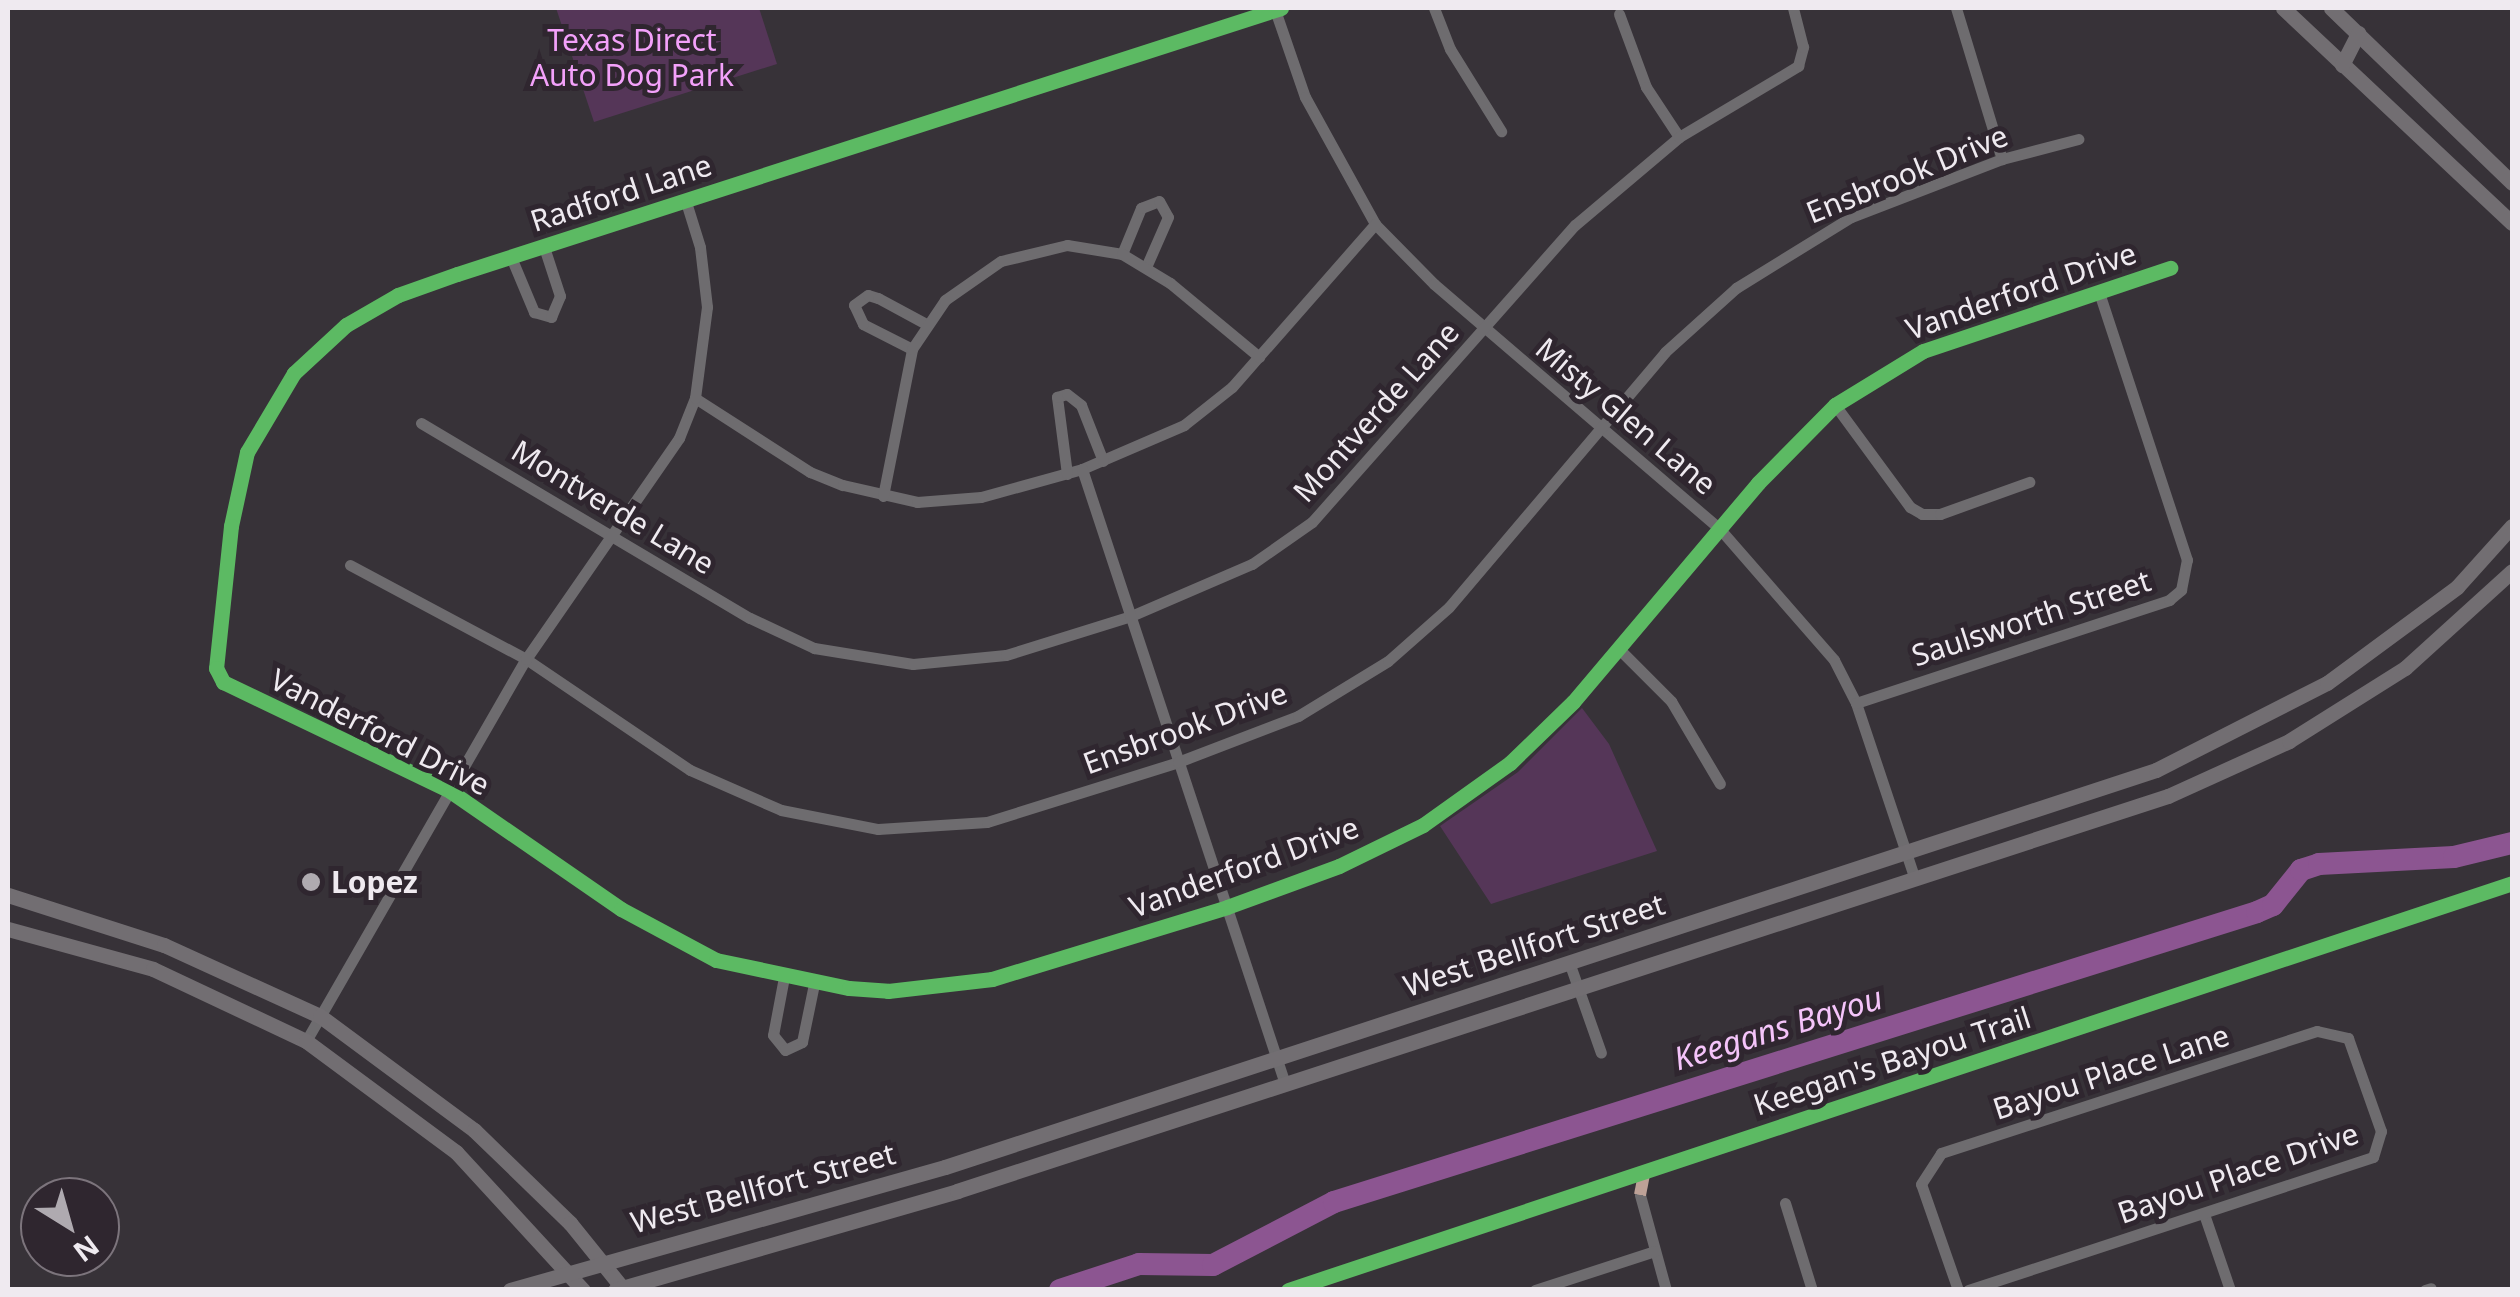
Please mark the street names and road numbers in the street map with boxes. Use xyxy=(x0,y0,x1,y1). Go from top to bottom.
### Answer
street label: Ensbrook Drive xyxy=(1801,117,2013,231)
street label: Radford Lane xyxy=(526,147,716,239)
street label: Vanderford Drive xyxy=(1901,235,2141,347)
street label: Montverde Lane xyxy=(1286,315,1466,509)
street label: Misty Glen Lane xyxy=(1529,330,1723,502)
street label: Montverde Lane xyxy=(505,432,721,582)
street label: Saulsworth Street xyxy=(1907,562,2155,674)
street label: Vanderford Drive xyxy=(264,661,496,803)
street label: Ensbrook Drive xyxy=(1078,674,1292,782)
street label: Vanderford Drive xyxy=(1125,809,1363,925)
street label: West Bellfort Street xyxy=(1399,886,1669,1004)
street label: Keegan's Bayou Trail xyxy=(1749,999,2035,1123)
street label: Bayou Place Lane xyxy=(1988,1017,2234,1127)
street label: Bayou Place Drive xyxy=(2113,1115,2363,1231)
street label: West Bellfort Street xyxy=(627,1135,899,1241)

